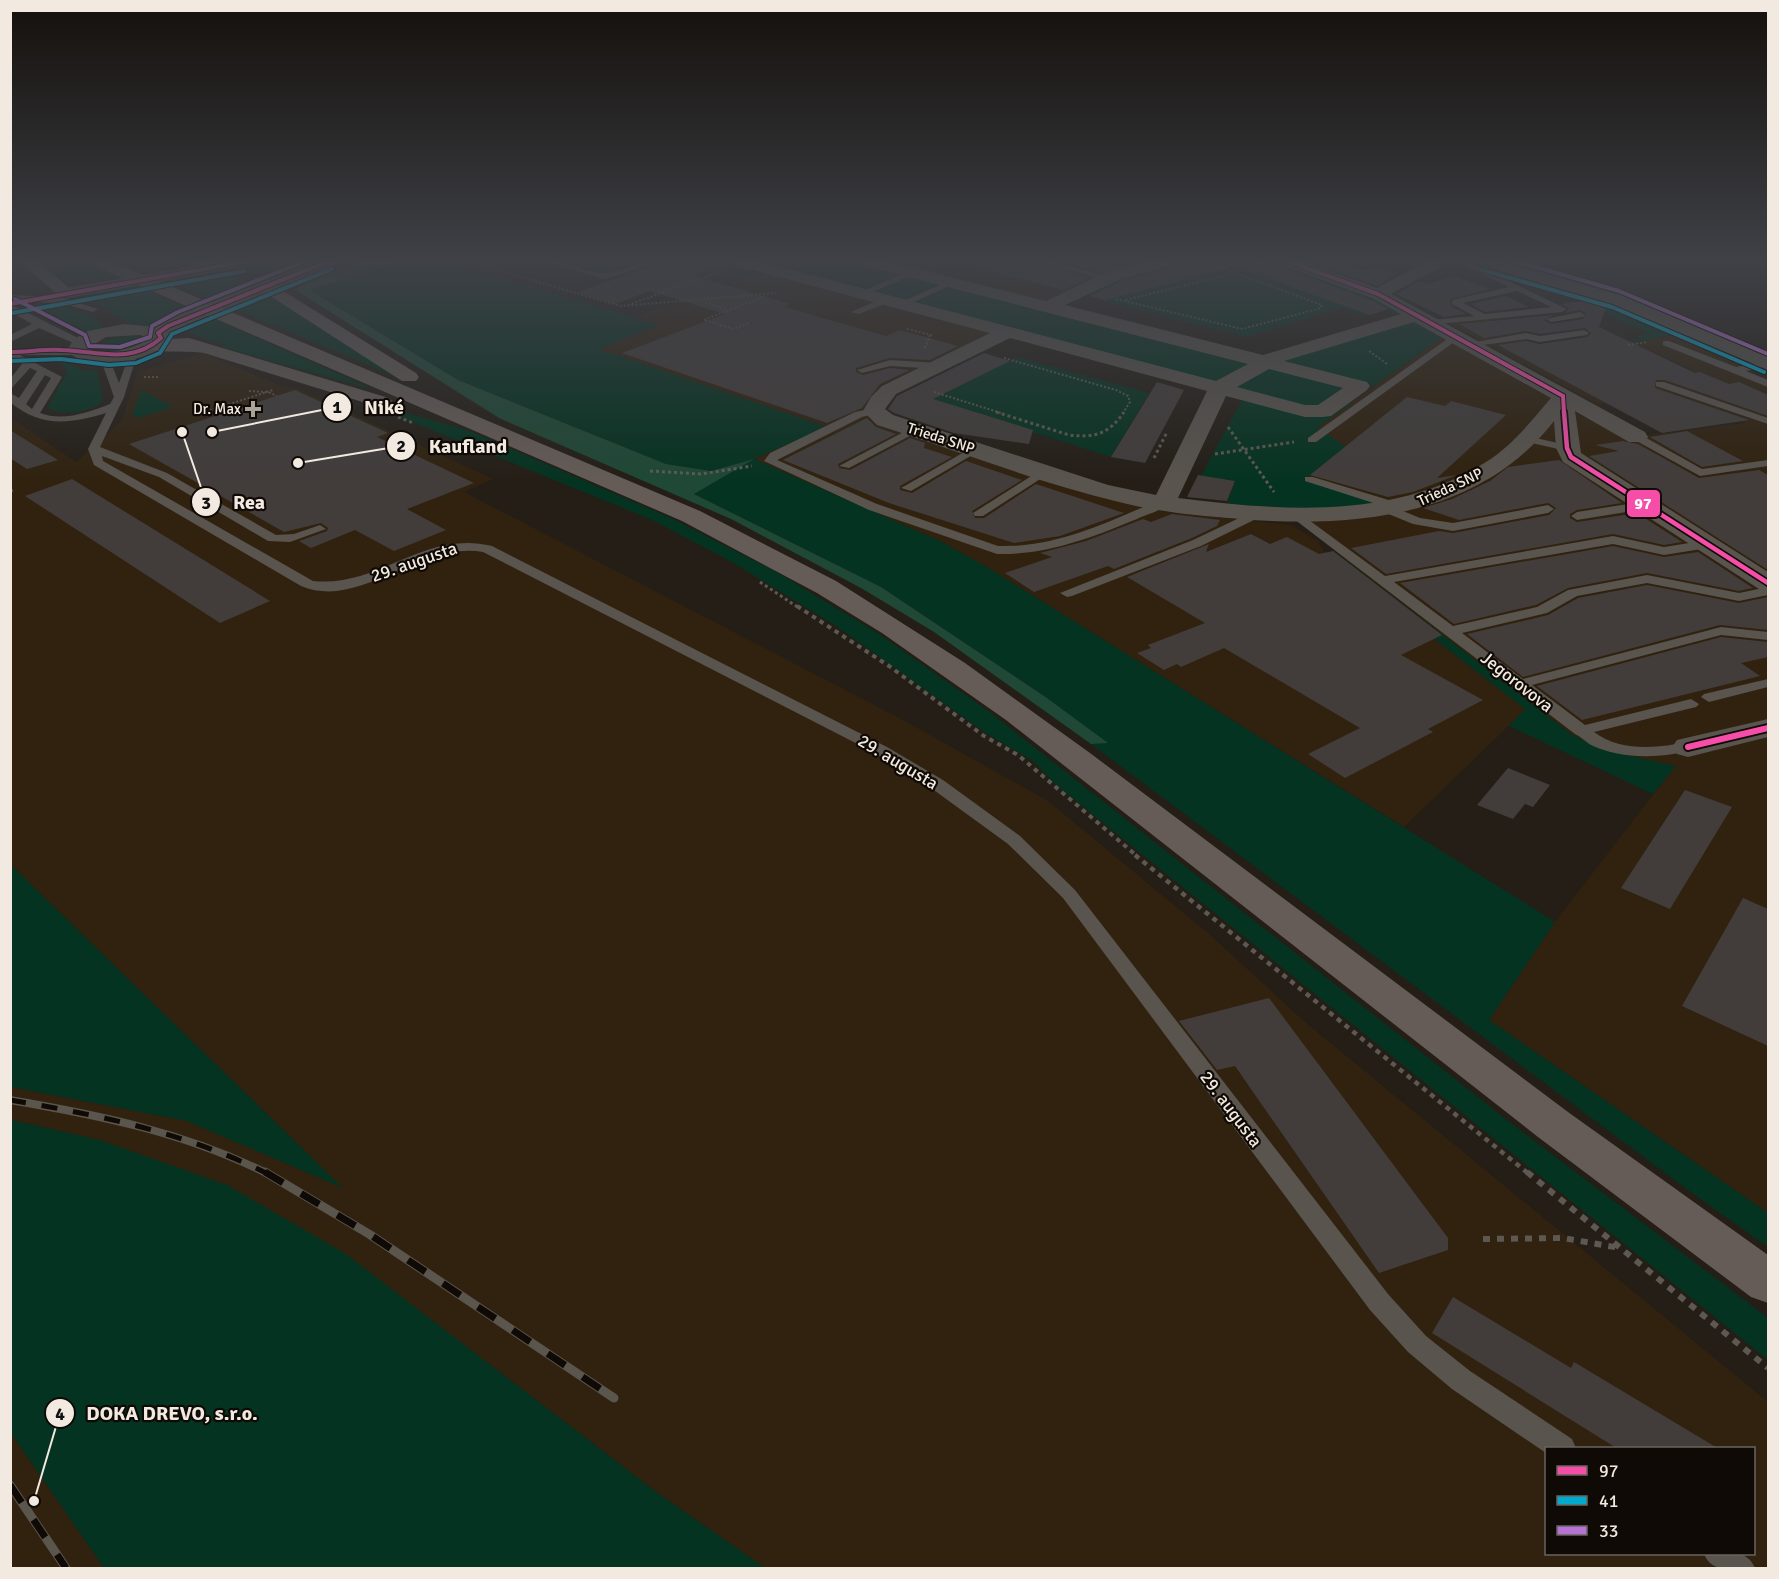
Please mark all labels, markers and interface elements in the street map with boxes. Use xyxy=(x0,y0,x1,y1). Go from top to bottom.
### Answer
callout: Niké xyxy=(322,388,416,426)
text: Niké xyxy=(364,395,404,420)
text: 1 xyxy=(332,396,342,418)
place label: Dr. Max xyxy=(193,400,241,418)
marker: Dr. Max xyxy=(246,402,260,416)
street label: Trieda SNP xyxy=(905,419,977,457)
callout: Kaufland xyxy=(386,427,519,465)
text: Kaufland xyxy=(429,434,508,459)
text: 2 xyxy=(396,435,406,457)
street label: Trieda SNP xyxy=(1415,464,1485,510)
callout: Rea xyxy=(191,483,277,521)
line badge: 97 xyxy=(1626,489,1661,518)
text: Rea xyxy=(233,490,265,515)
text: 3 xyxy=(201,492,211,514)
text: 97 xyxy=(1634,494,1652,514)
street label: 29. augusta xyxy=(368,537,460,587)
street label: Jegorovova xyxy=(1476,647,1558,717)
street label: 29. augusta xyxy=(854,729,942,795)
street label: 29. augusta xyxy=(1195,1067,1267,1151)
callout: DOKA DREVO, s.r.o. xyxy=(45,1394,270,1432)
text: DOKA DREVO, s.r.o. xyxy=(86,1401,258,1426)
text: 4 xyxy=(55,1403,65,1425)
legend xyxy=(1545,1447,1755,1555)
text: 97 xyxy=(1599,1460,1618,1482)
text: 41 xyxy=(1599,1490,1618,1512)
text: 33 xyxy=(1599,1520,1618,1542)

